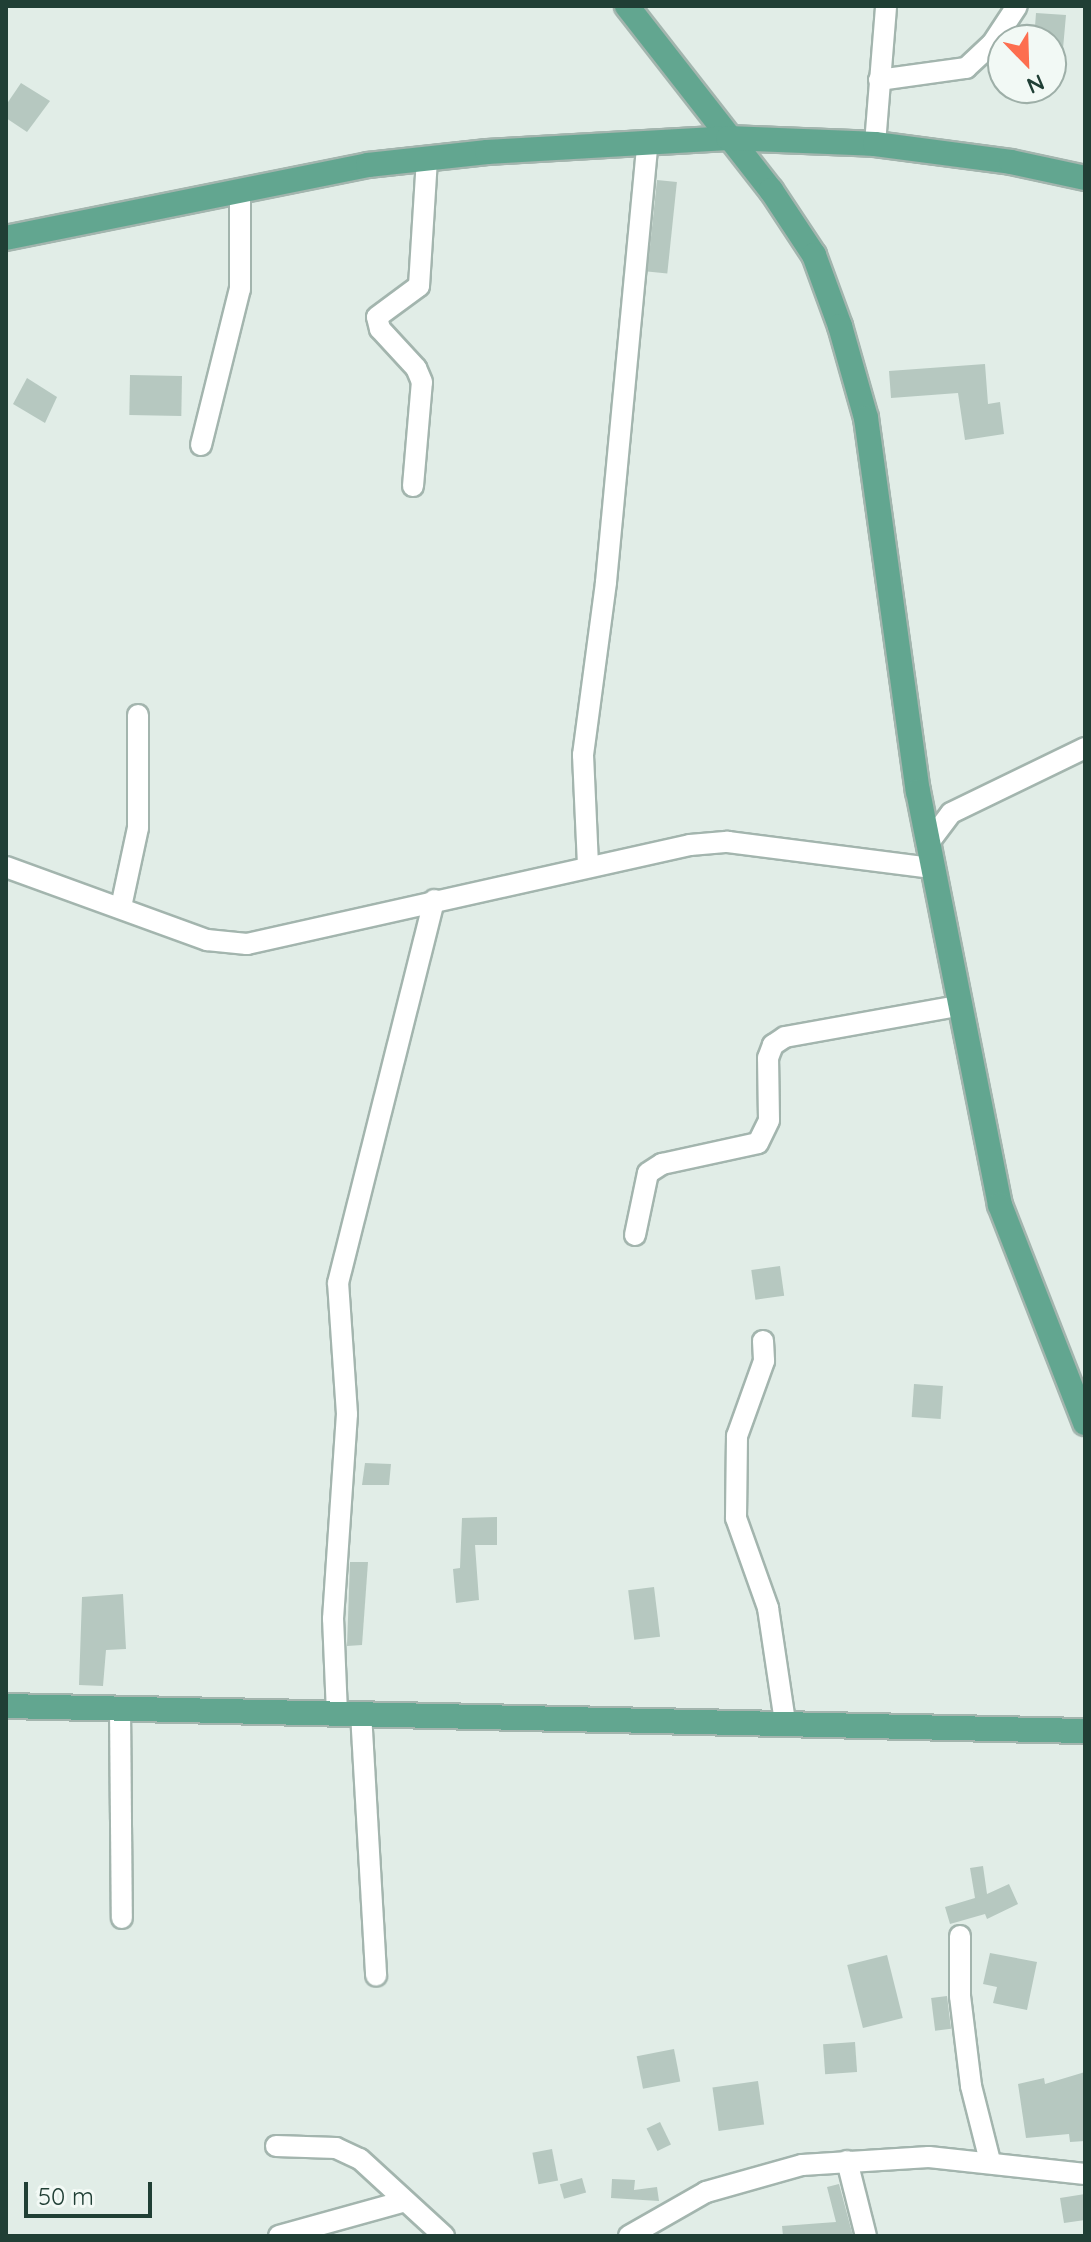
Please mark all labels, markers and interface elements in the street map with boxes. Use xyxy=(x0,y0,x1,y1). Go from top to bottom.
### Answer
north arrow xyxy=(987,24,1067,104)
text: N xyxy=(1023,68,1049,100)
scale bar xyxy=(28,2166,156,2216)
text: 50 m xyxy=(38,2181,94,2211)

